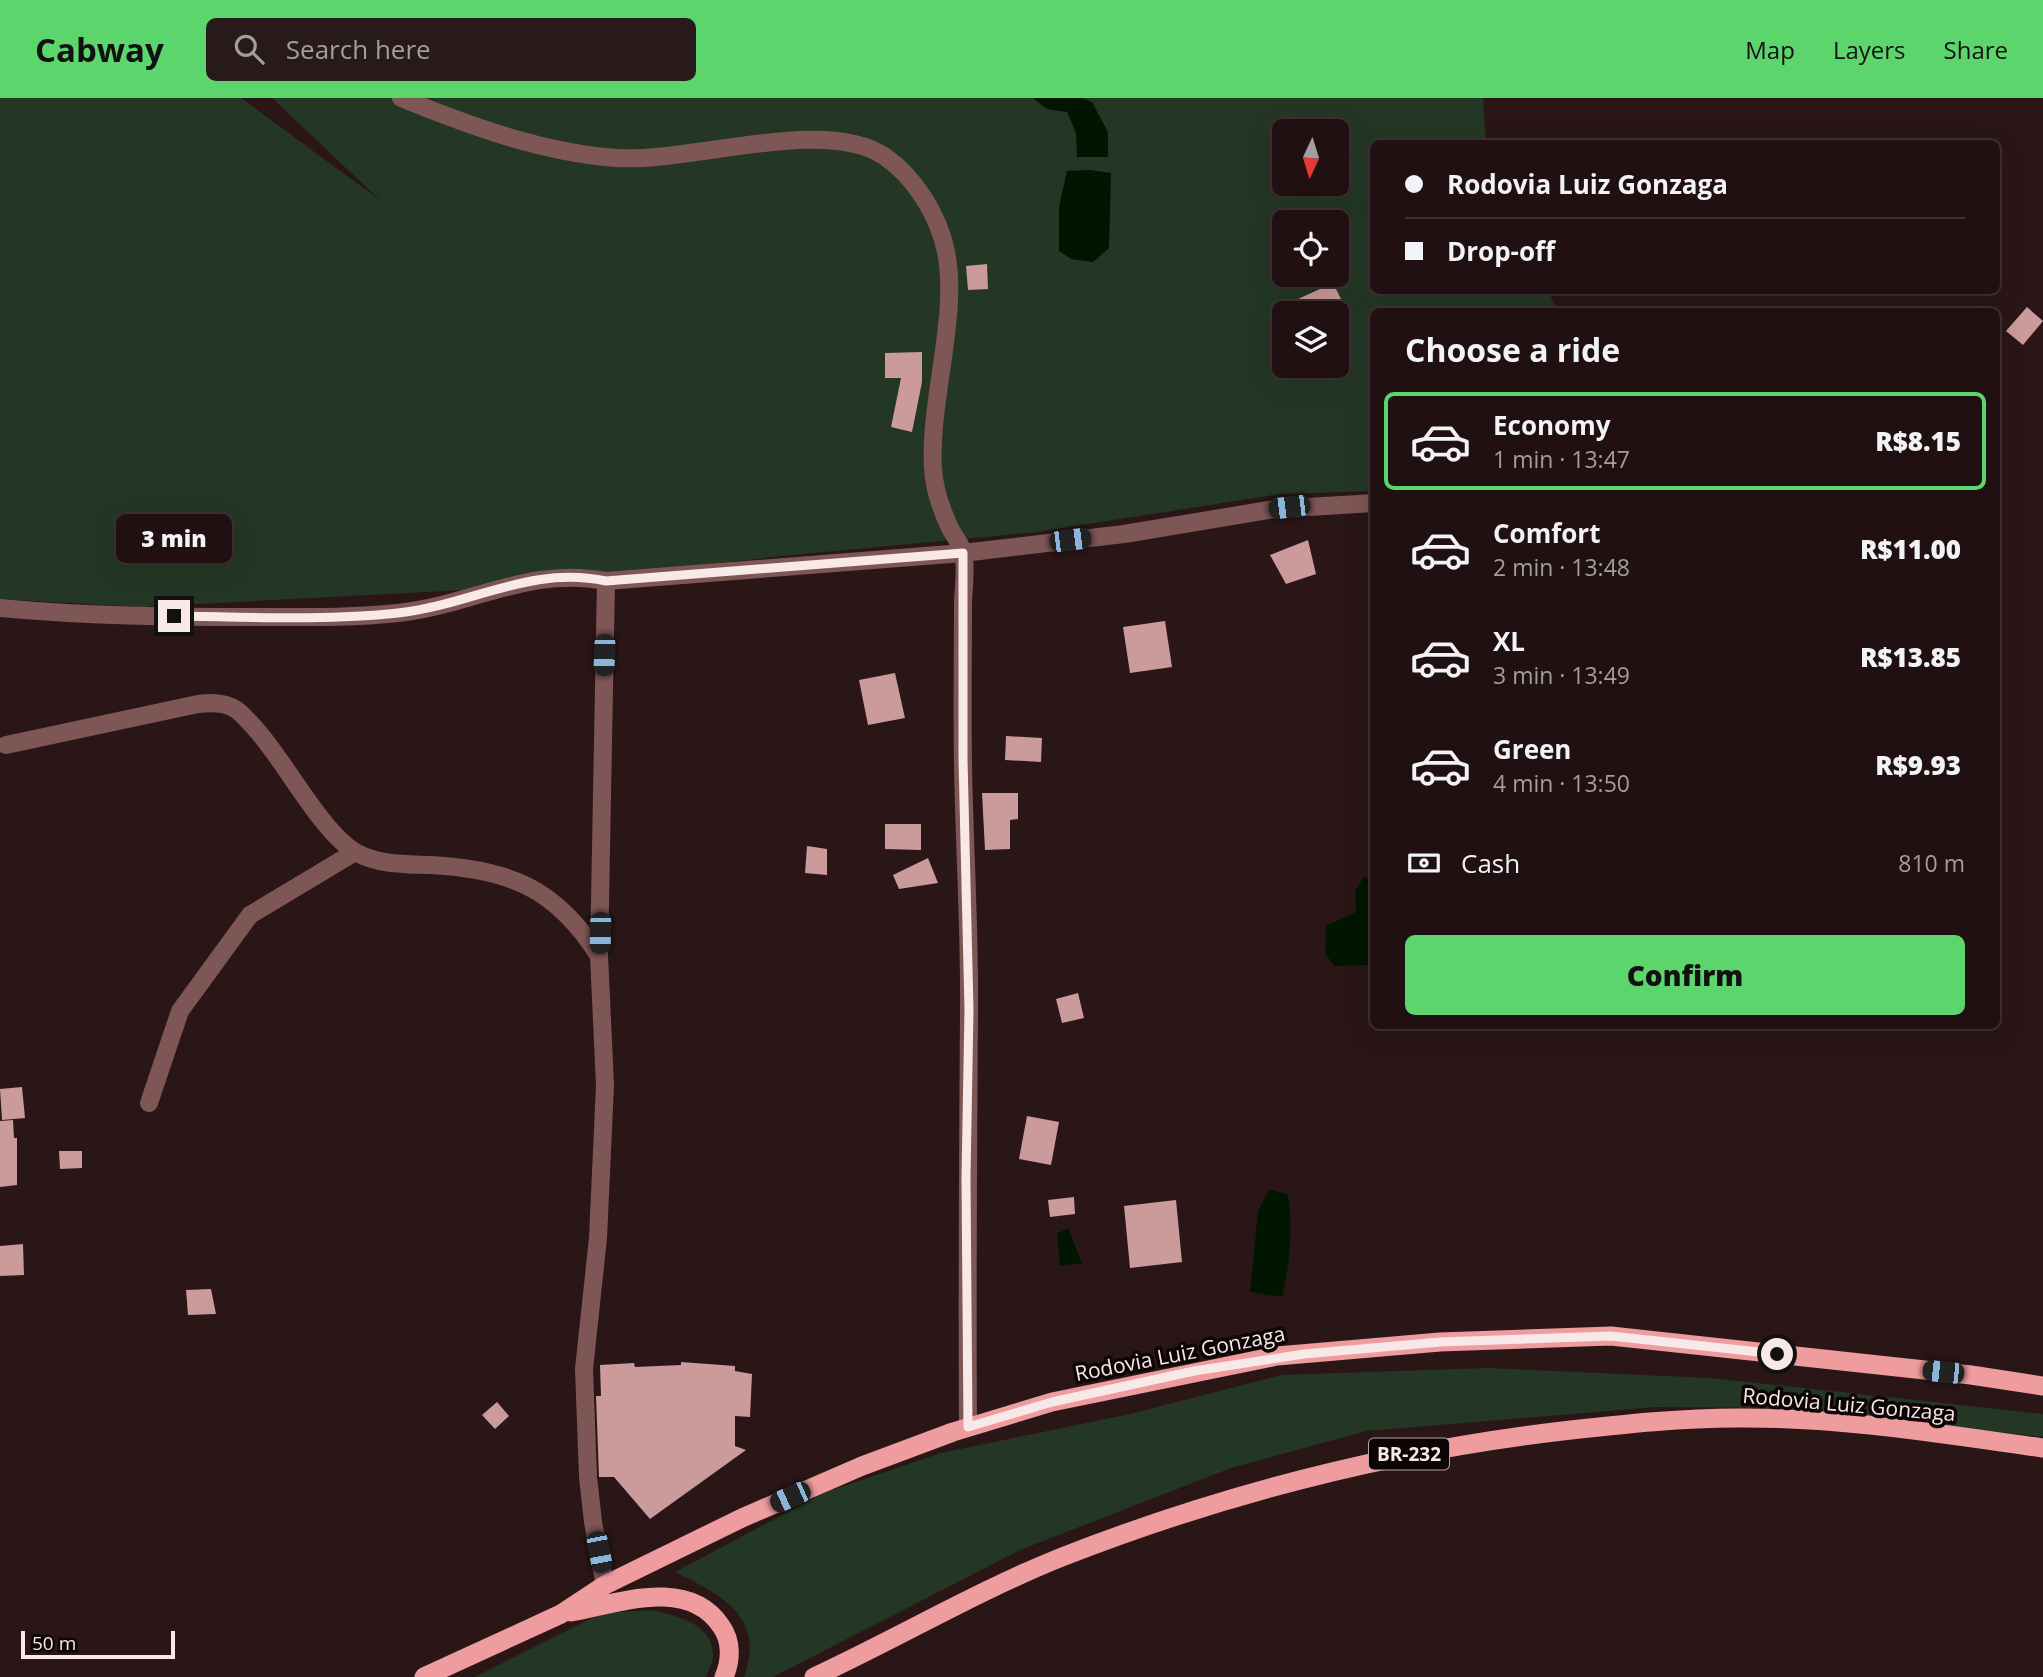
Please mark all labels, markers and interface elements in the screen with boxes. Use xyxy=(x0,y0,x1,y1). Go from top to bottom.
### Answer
search box xyxy=(206,18,696,81)
text: Cabway xyxy=(35,27,164,72)
icon: search xyxy=(230,30,268,68)
text: Search here xyxy=(286,31,431,67)
text: Map xyxy=(1745,33,1795,66)
text: Layers xyxy=(1833,33,1906,66)
text: Share xyxy=(1944,33,2008,66)
north arrow xyxy=(1272,119,1349,196)
map controls xyxy=(1272,119,1349,378)
text: Rodovia Luiz Gonzaga xyxy=(1447,166,1728,202)
button: locate xyxy=(1272,210,1349,287)
text: Drop-off xyxy=(1447,233,1555,269)
button: layers xyxy=(1272,301,1349,378)
text: Choose a ride xyxy=(1405,328,1620,371)
text: Economy xyxy=(1493,407,1611,443)
icon: car xyxy=(1409,410,1472,473)
text: R$8.15 xyxy=(1875,423,1961,459)
text: 1 min · 13:47 xyxy=(1493,443,1630,475)
car xyxy=(1267,494,1312,520)
callout: 3 min xyxy=(116,514,232,564)
text: Comfort xyxy=(1493,515,1600,551)
icon: car xyxy=(1409,518,1472,581)
text: 3 min xyxy=(141,522,207,554)
car xyxy=(1048,527,1093,553)
text: R$11.00 xyxy=(1860,531,1961,567)
text: 2 min · 13:48 xyxy=(1493,551,1630,583)
route end xyxy=(158,600,190,632)
text: XL xyxy=(1493,623,1525,659)
icon: car xyxy=(1409,626,1472,689)
car xyxy=(593,634,616,676)
text: R$13.85 xyxy=(1860,639,1961,675)
text: 3 min · 13:49 xyxy=(1493,659,1630,691)
text: Green xyxy=(1493,731,1571,767)
icon: car xyxy=(1409,734,1472,797)
text: R$9.93 xyxy=(1875,747,1961,783)
text: 4 min · 13:50 xyxy=(1493,767,1630,799)
icon: cash xyxy=(1405,844,1443,882)
text: Cash xyxy=(1461,845,1520,881)
text: 810 m xyxy=(1898,847,1965,879)
car xyxy=(590,912,611,954)
button: Confirm xyxy=(1405,935,1965,1015)
street label: Rodovia Luiz Gonzaga xyxy=(1072,1319,1287,1387)
route start xyxy=(1761,1338,1793,1370)
car xyxy=(1922,1359,1965,1385)
street label: Rodovia Luiz Gonzaga xyxy=(1741,1381,1957,1427)
road number: BR-232 xyxy=(1369,1438,1449,1470)
car xyxy=(767,1479,814,1515)
car xyxy=(585,1529,614,1575)
scale bar xyxy=(21,1628,175,1660)
text: 50 m xyxy=(32,1630,76,1656)

